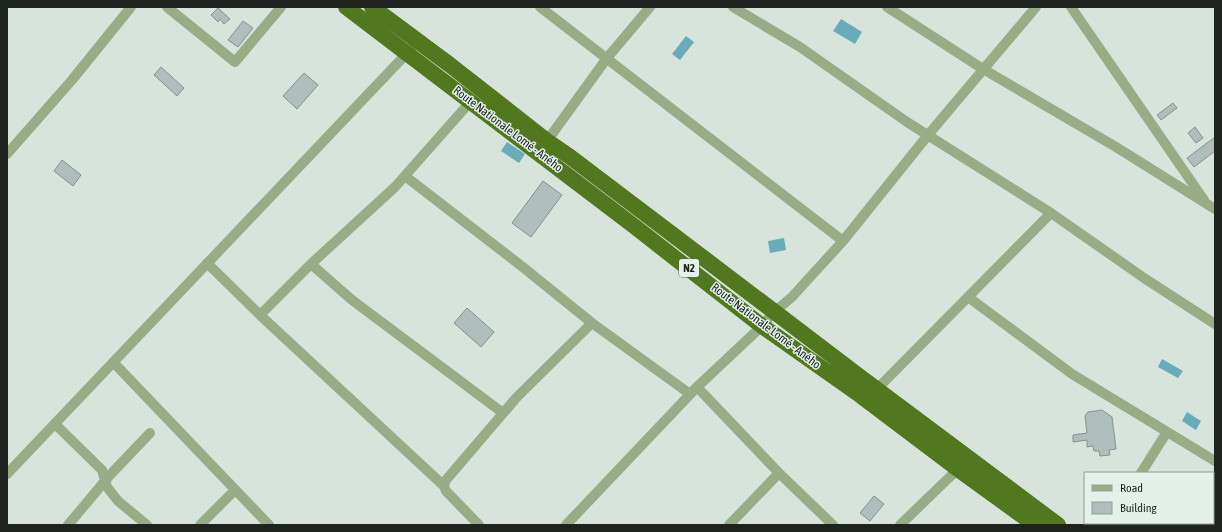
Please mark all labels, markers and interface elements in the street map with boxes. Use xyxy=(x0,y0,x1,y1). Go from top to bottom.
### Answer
street label: Route Nationale Lomé - Aného xyxy=(451,83,566,175)
road number: N2 xyxy=(679,259,699,277)
street label: Route Nationale Lomé - Aného xyxy=(709,280,824,372)
legend xyxy=(1084,472,1214,524)
text: Road xyxy=(1120,481,1143,495)
text: Building xyxy=(1120,501,1158,515)

